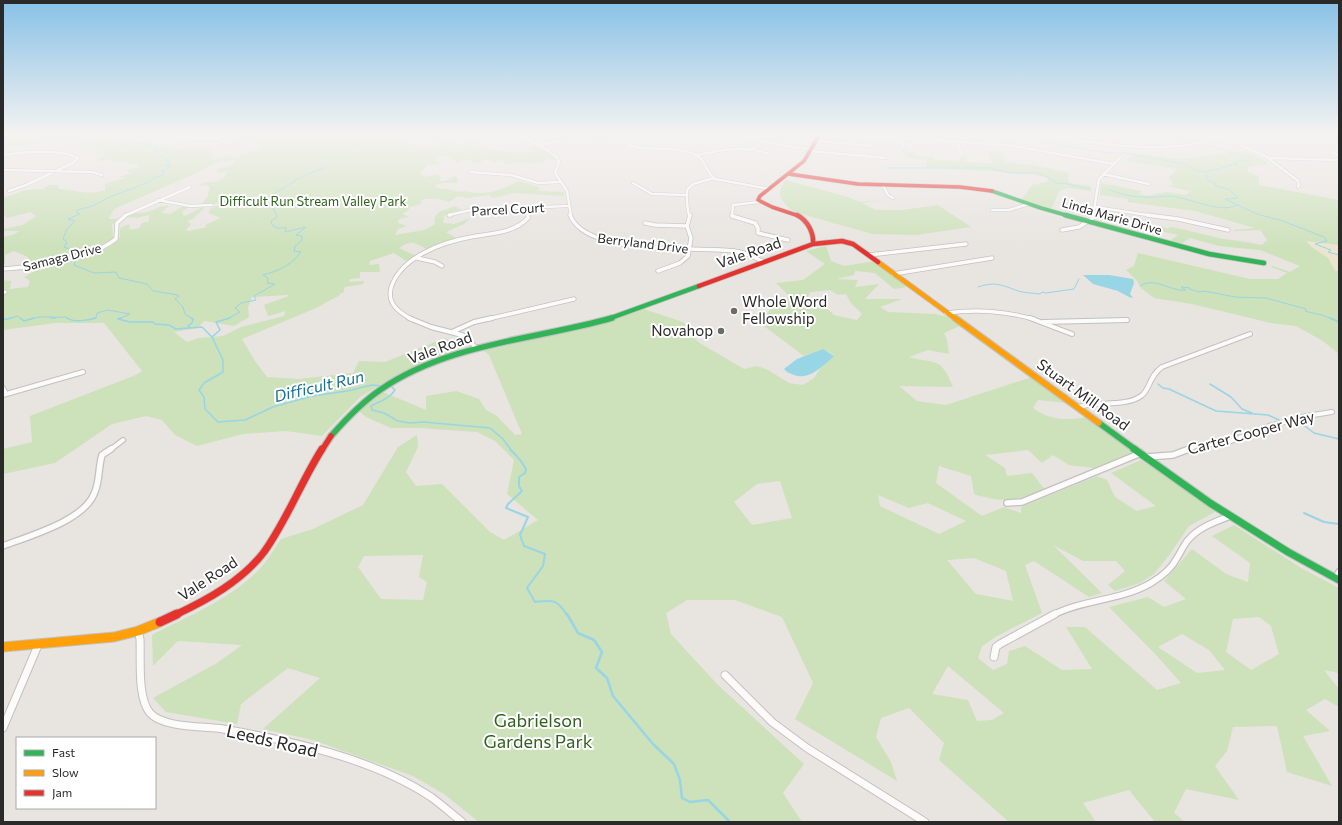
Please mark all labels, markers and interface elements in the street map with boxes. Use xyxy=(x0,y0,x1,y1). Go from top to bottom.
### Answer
park label: Difficult Run Stream Valley Park xyxy=(220,193,406,209)
street label: Linda Marie Drive xyxy=(1060,194,1164,238)
street label: Parcel Court xyxy=(471,199,545,219)
street label: Berryland Drive xyxy=(597,229,689,257)
street label: Vale Road xyxy=(714,233,783,271)
street label: Samaga Drive xyxy=(21,240,103,274)
place label: Whole Word Fellowship xyxy=(742,292,827,327)
marker: Whole Word Fellowship xyxy=(729,306,739,316)
place label: Novahop xyxy=(651,321,713,339)
marker: Novahop xyxy=(716,326,726,336)
street label: Vale Road xyxy=(405,327,474,367)
street label: Stuart Mill Road xyxy=(1034,355,1133,434)
water label: Difficult Run xyxy=(272,366,366,405)
street label: Carter Cooper Way xyxy=(1185,406,1316,458)
street label: Vale Road xyxy=(174,552,240,604)
park label: Gabrielson Gardens Park xyxy=(484,709,593,752)
street label: Leeds Road xyxy=(224,719,320,761)
legend xyxy=(16,737,156,809)
text: Fast xyxy=(52,745,75,759)
text: Slow xyxy=(52,765,79,779)
text: Jam xyxy=(52,785,72,800)

